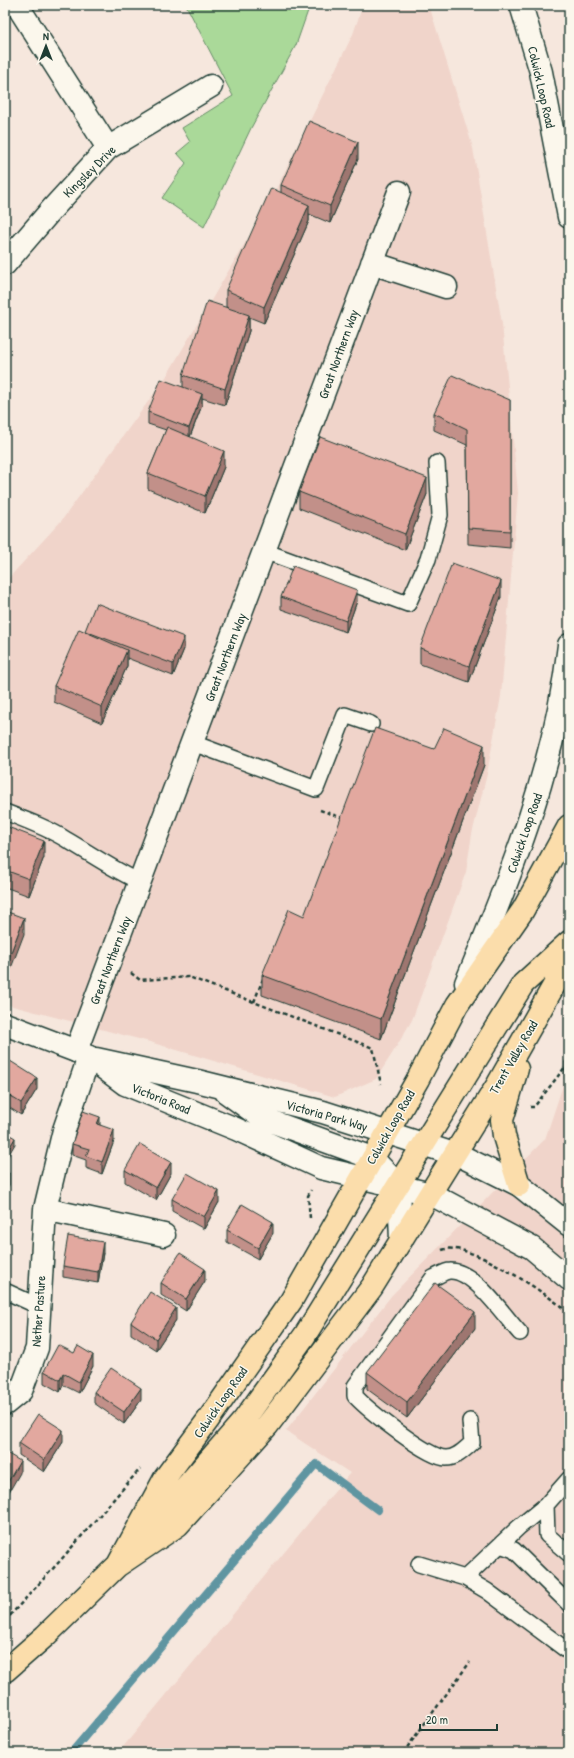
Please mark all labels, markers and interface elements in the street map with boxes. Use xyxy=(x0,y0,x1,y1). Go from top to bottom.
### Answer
north arrow xyxy=(26,26,66,66)
text: N xyxy=(43,29,49,43)
street label: Colwick Loop Road xyxy=(524,44,560,130)
street label: Kingsley Drive xyxy=(59,141,119,201)
street label: Great Northern Way xyxy=(314,306,363,401)
street label: Great Northern Way xyxy=(200,610,250,704)
street label: Colwick Loop Road xyxy=(502,791,546,875)
street label: Great Northern Way xyxy=(85,913,135,1007)
street label: Trent Valley Road xyxy=(485,1017,541,1097)
street label: Victoria Road xyxy=(129,1078,193,1118)
street label: Colwick Loop Road xyxy=(361,1086,419,1168)
street label: Victoria Park Way xyxy=(284,1095,370,1135)
street label: Nether Pasture xyxy=(27,1275,49,1347)
street label: Colwick Loop Road xyxy=(189,1363,251,1441)
scale bar xyxy=(420,1706,497,1732)
text: 20 m xyxy=(426,1711,448,1728)

